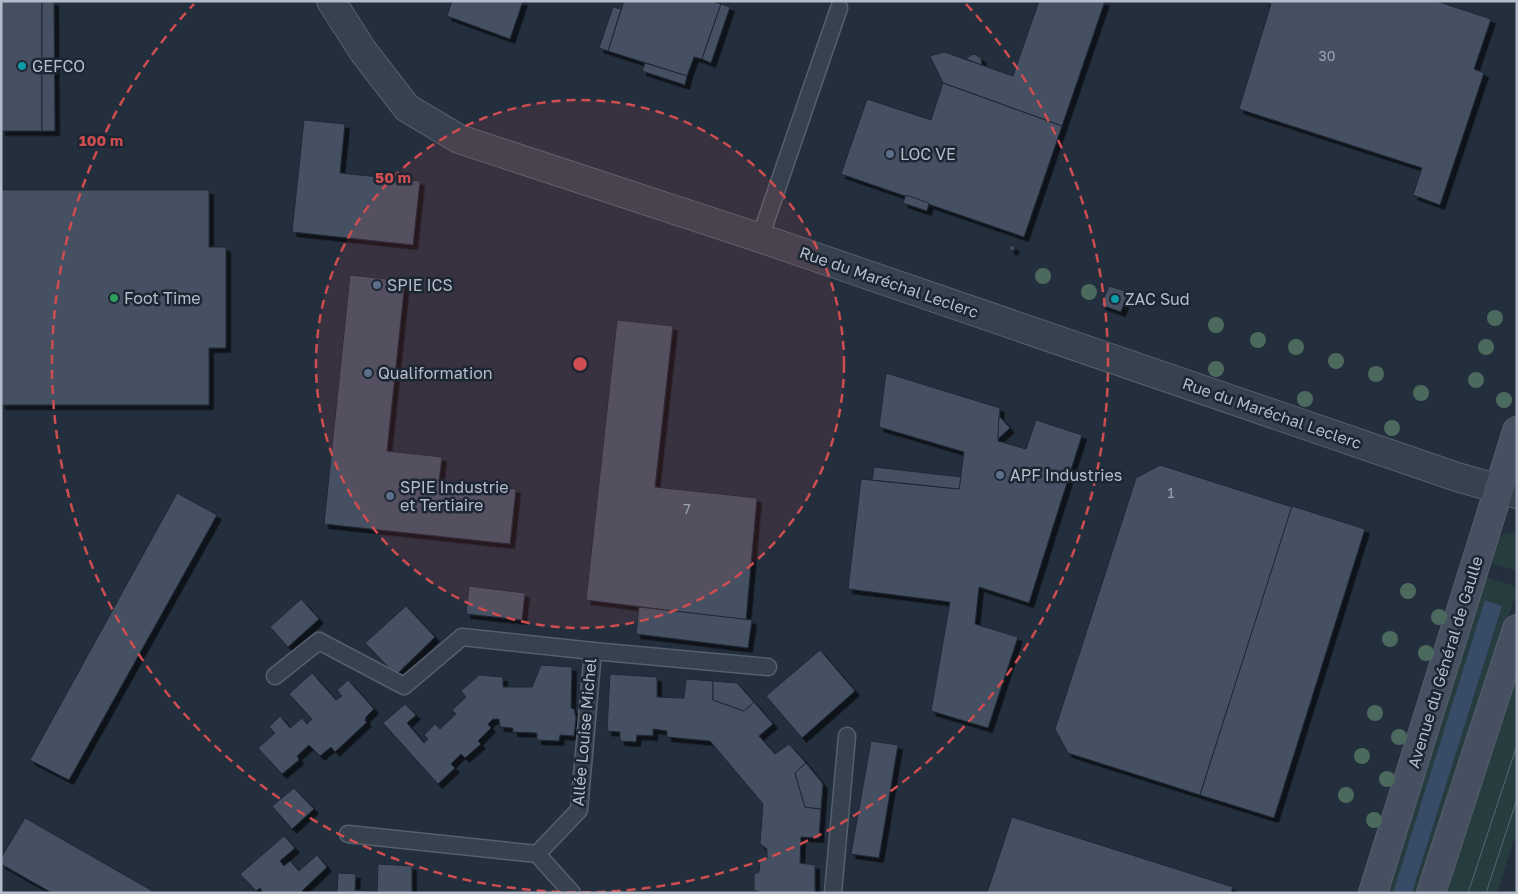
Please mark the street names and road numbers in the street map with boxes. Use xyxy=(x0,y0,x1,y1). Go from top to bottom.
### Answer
street label: Rue du Maréchal Leclerc xyxy=(797,242,981,322)
street label: Rue du Maréchal Leclerc xyxy=(1180,373,1364,453)
street label: Avenue du Général de Gaulle xyxy=(1403,554,1487,770)
street label: Allée Louise Michel xyxy=(568,657,600,807)

